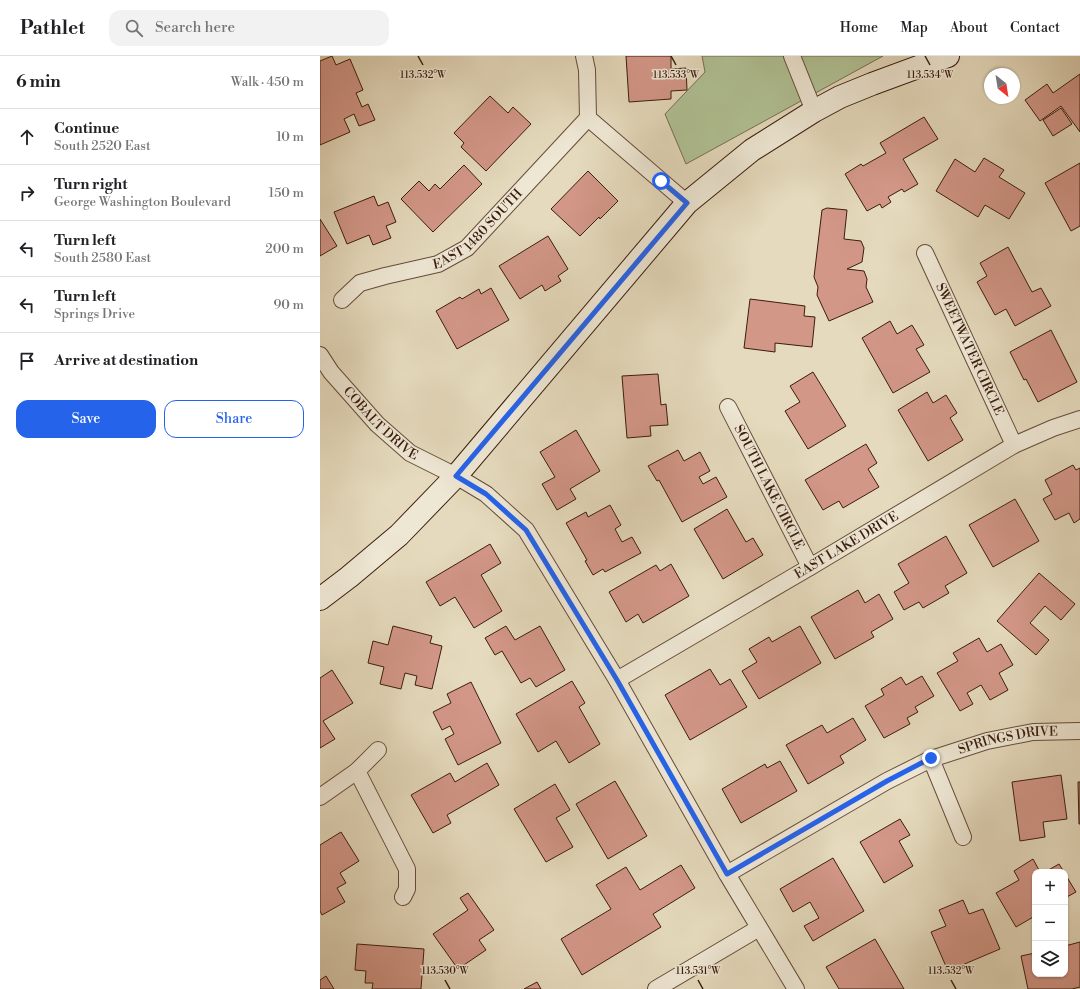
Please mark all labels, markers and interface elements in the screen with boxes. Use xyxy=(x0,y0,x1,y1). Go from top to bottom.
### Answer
search box xyxy=(109,10,389,46)
text: Pathlet xyxy=(20,16,85,40)
icon: search xyxy=(123,17,145,39)
text: Search here xyxy=(155,18,235,37)
text: Home xyxy=(840,19,878,37)
text: Map xyxy=(900,19,928,37)
text: About xyxy=(950,19,988,37)
text: Contact xyxy=(1010,19,1060,37)
north arrow xyxy=(984,68,1020,104)
text: 113.532°W xyxy=(400,69,447,81)
text: 113.533°W xyxy=(653,69,700,81)
text: 113.534°W xyxy=(907,69,954,81)
text: 6 min xyxy=(16,71,61,93)
text: Walk · 450 m xyxy=(231,74,304,90)
text: Continue xyxy=(54,119,119,138)
icon: ahead xyxy=(16,126,38,148)
text: 10 m xyxy=(276,129,304,145)
text: South 2520 East xyxy=(54,138,151,154)
route start xyxy=(652,172,670,190)
text: Turn right xyxy=(54,175,128,194)
icon: right xyxy=(16,182,38,204)
text: 150 m xyxy=(269,185,304,201)
street label: EAST 1480 SOUTH xyxy=(431,185,526,273)
text: George Washington Boulevard xyxy=(54,194,231,210)
text: Turn left xyxy=(54,231,116,250)
icon: left xyxy=(16,238,38,260)
text: 200 m xyxy=(265,241,304,257)
text: South 2580 East xyxy=(54,250,151,266)
street label: SWEETWATER CIRCLE xyxy=(932,280,1007,418)
text: Turn left xyxy=(54,287,116,306)
icon: left xyxy=(16,294,38,316)
text: 90 m xyxy=(273,297,304,313)
text: Springs Drive xyxy=(54,306,135,322)
icon: arrive xyxy=(16,350,38,372)
text: Arrive at destination xyxy=(54,351,198,370)
street label: COBALT DRIVE xyxy=(340,383,421,464)
button: Save xyxy=(16,400,156,438)
button: Share xyxy=(164,400,304,438)
street label: SOUTH LAKE CIRCLE xyxy=(730,422,808,552)
street label: EAST LAKE DRIVE xyxy=(791,508,901,582)
street label: SPRINGS DRIVE xyxy=(956,723,1058,758)
route end xyxy=(922,749,940,767)
map controls xyxy=(1032,869,1068,977)
button: + xyxy=(1032,869,1068,905)
button: − xyxy=(1032,905,1068,941)
button: layers xyxy=(1032,941,1068,977)
text: 113.530°W xyxy=(421,965,469,977)
text: 113.531°W xyxy=(676,965,721,977)
text: 113.532°W xyxy=(928,965,975,977)

